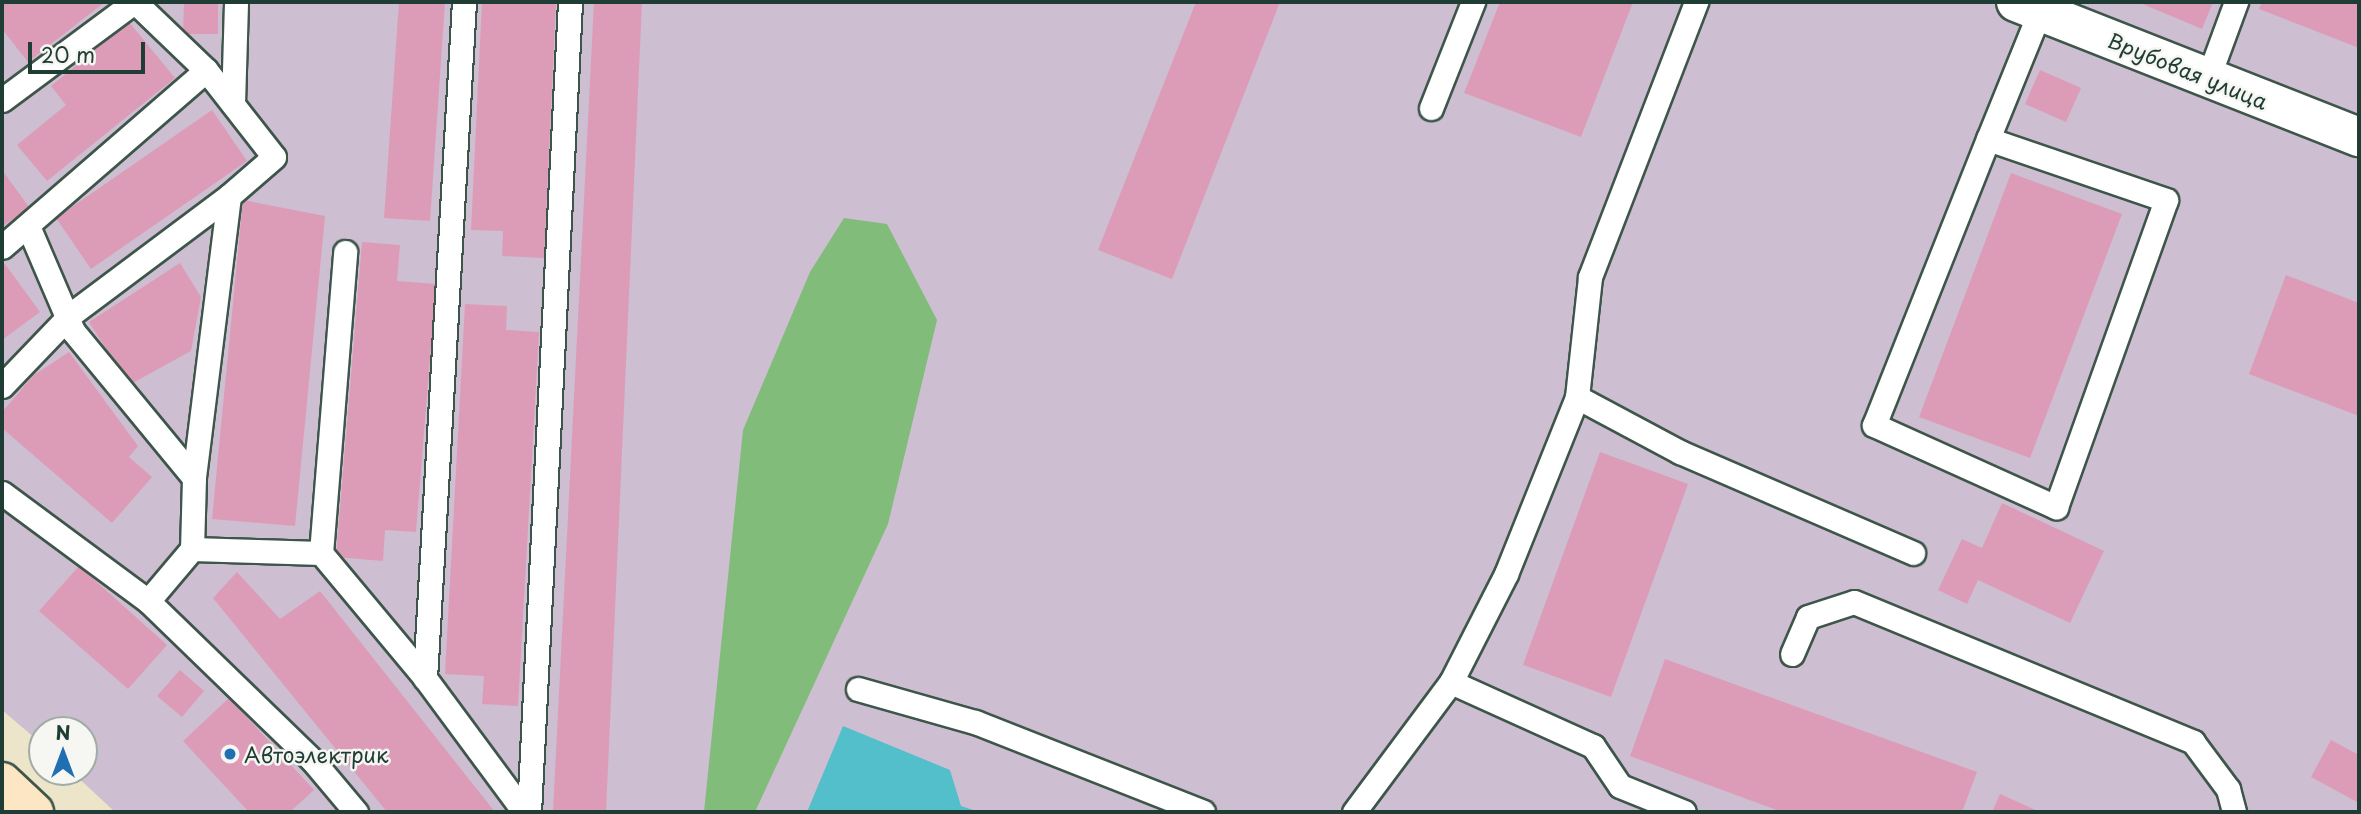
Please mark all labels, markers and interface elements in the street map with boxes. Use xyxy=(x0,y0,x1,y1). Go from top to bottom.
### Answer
street label: Врубовая улица xyxy=(2104,26,2272,114)
scale bar xyxy=(32,28,149,72)
text: 20 m xyxy=(41,38,95,70)
north arrow xyxy=(28,716,98,786)
text: N xyxy=(55,718,71,746)
place label: Автоэлектрик xyxy=(244,741,388,767)
marker: Автоэлектрик xyxy=(222,746,238,762)

